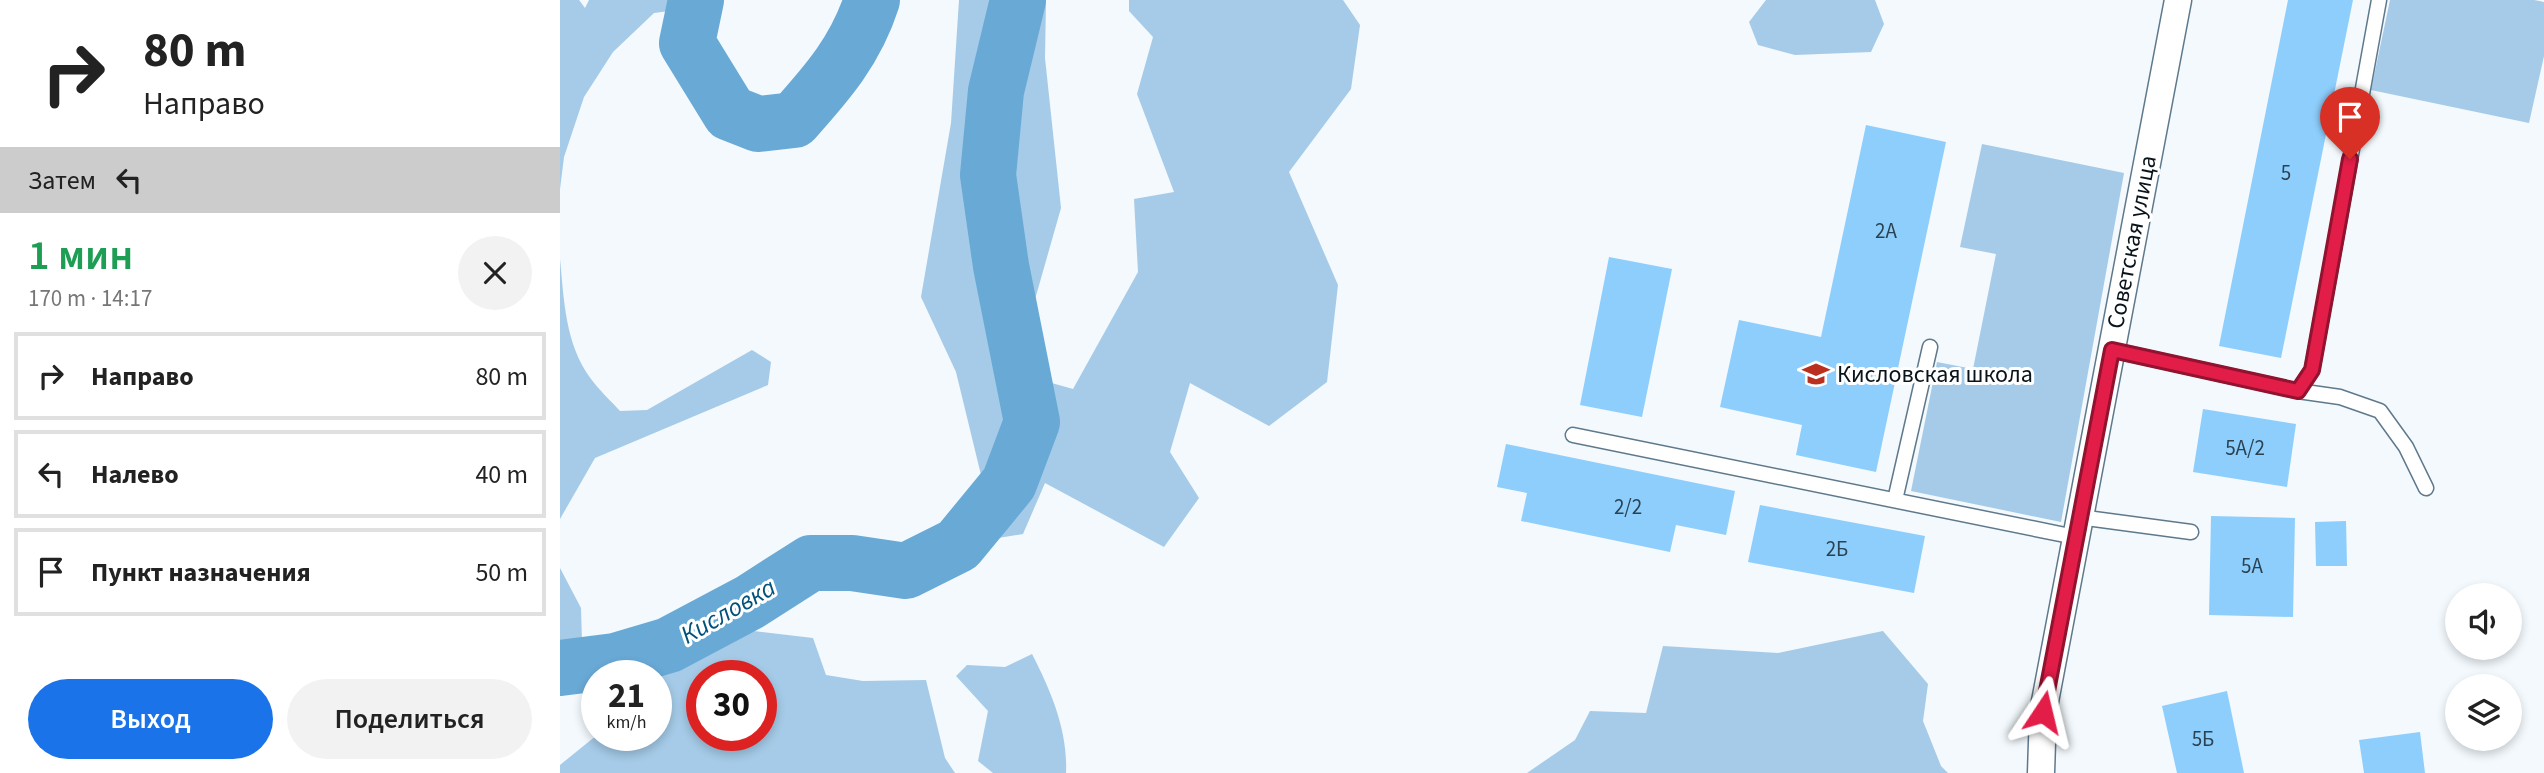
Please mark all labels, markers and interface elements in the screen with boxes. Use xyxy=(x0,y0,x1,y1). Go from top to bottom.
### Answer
text: 80 m xyxy=(143,16,247,86)
icon: right xyxy=(28,28,119,119)
text: Направо xyxy=(143,81,265,127)
pin xyxy=(2320,87,2380,159)
icon: arrive xyxy=(2331,98,2369,136)
street label: Советская улица xyxy=(2098,152,2166,332)
house number: 5 xyxy=(2281,158,2291,188)
icon: left xyxy=(110,161,148,199)
text: Затем xyxy=(28,162,96,199)
house number: 2А xyxy=(1875,216,1897,246)
text: 1 мин xyxy=(28,226,133,286)
button: close xyxy=(458,236,532,310)
text: 170 m · 14:17 xyxy=(28,282,152,315)
icon: right xyxy=(32,357,70,395)
place label: Кисловская школа xyxy=(1837,357,2033,392)
text: Направо xyxy=(91,358,194,395)
text: 80 m xyxy=(475,358,528,395)
school or university icon: Кисловская школа xyxy=(1801,359,1831,389)
house number: 5А/2 xyxy=(2225,433,2265,463)
icon: left xyxy=(32,455,70,493)
text: Налево xyxy=(91,456,179,493)
text: 40 m xyxy=(475,456,528,493)
house number: 2/2 xyxy=(1614,492,1642,522)
house number: 2Б xyxy=(1826,534,1848,564)
house number: 5А xyxy=(2241,551,2263,581)
icon: arrive xyxy=(32,553,70,591)
text: Пункт назначения xyxy=(91,554,311,591)
text: 50 m xyxy=(475,554,528,591)
water label: Кисловка xyxy=(673,569,783,653)
map controls xyxy=(2445,583,2522,751)
button: sound xyxy=(2445,583,2522,660)
speed limit sign: 30 xyxy=(686,660,777,751)
text: 21 xyxy=(608,671,645,721)
button: layers xyxy=(2445,674,2522,751)
position arrow xyxy=(2006,675,2080,749)
button: Выход xyxy=(28,679,273,759)
button: Поделиться xyxy=(287,679,532,759)
text: km/h xyxy=(607,710,646,735)
house number: 5Б xyxy=(2192,724,2214,754)

